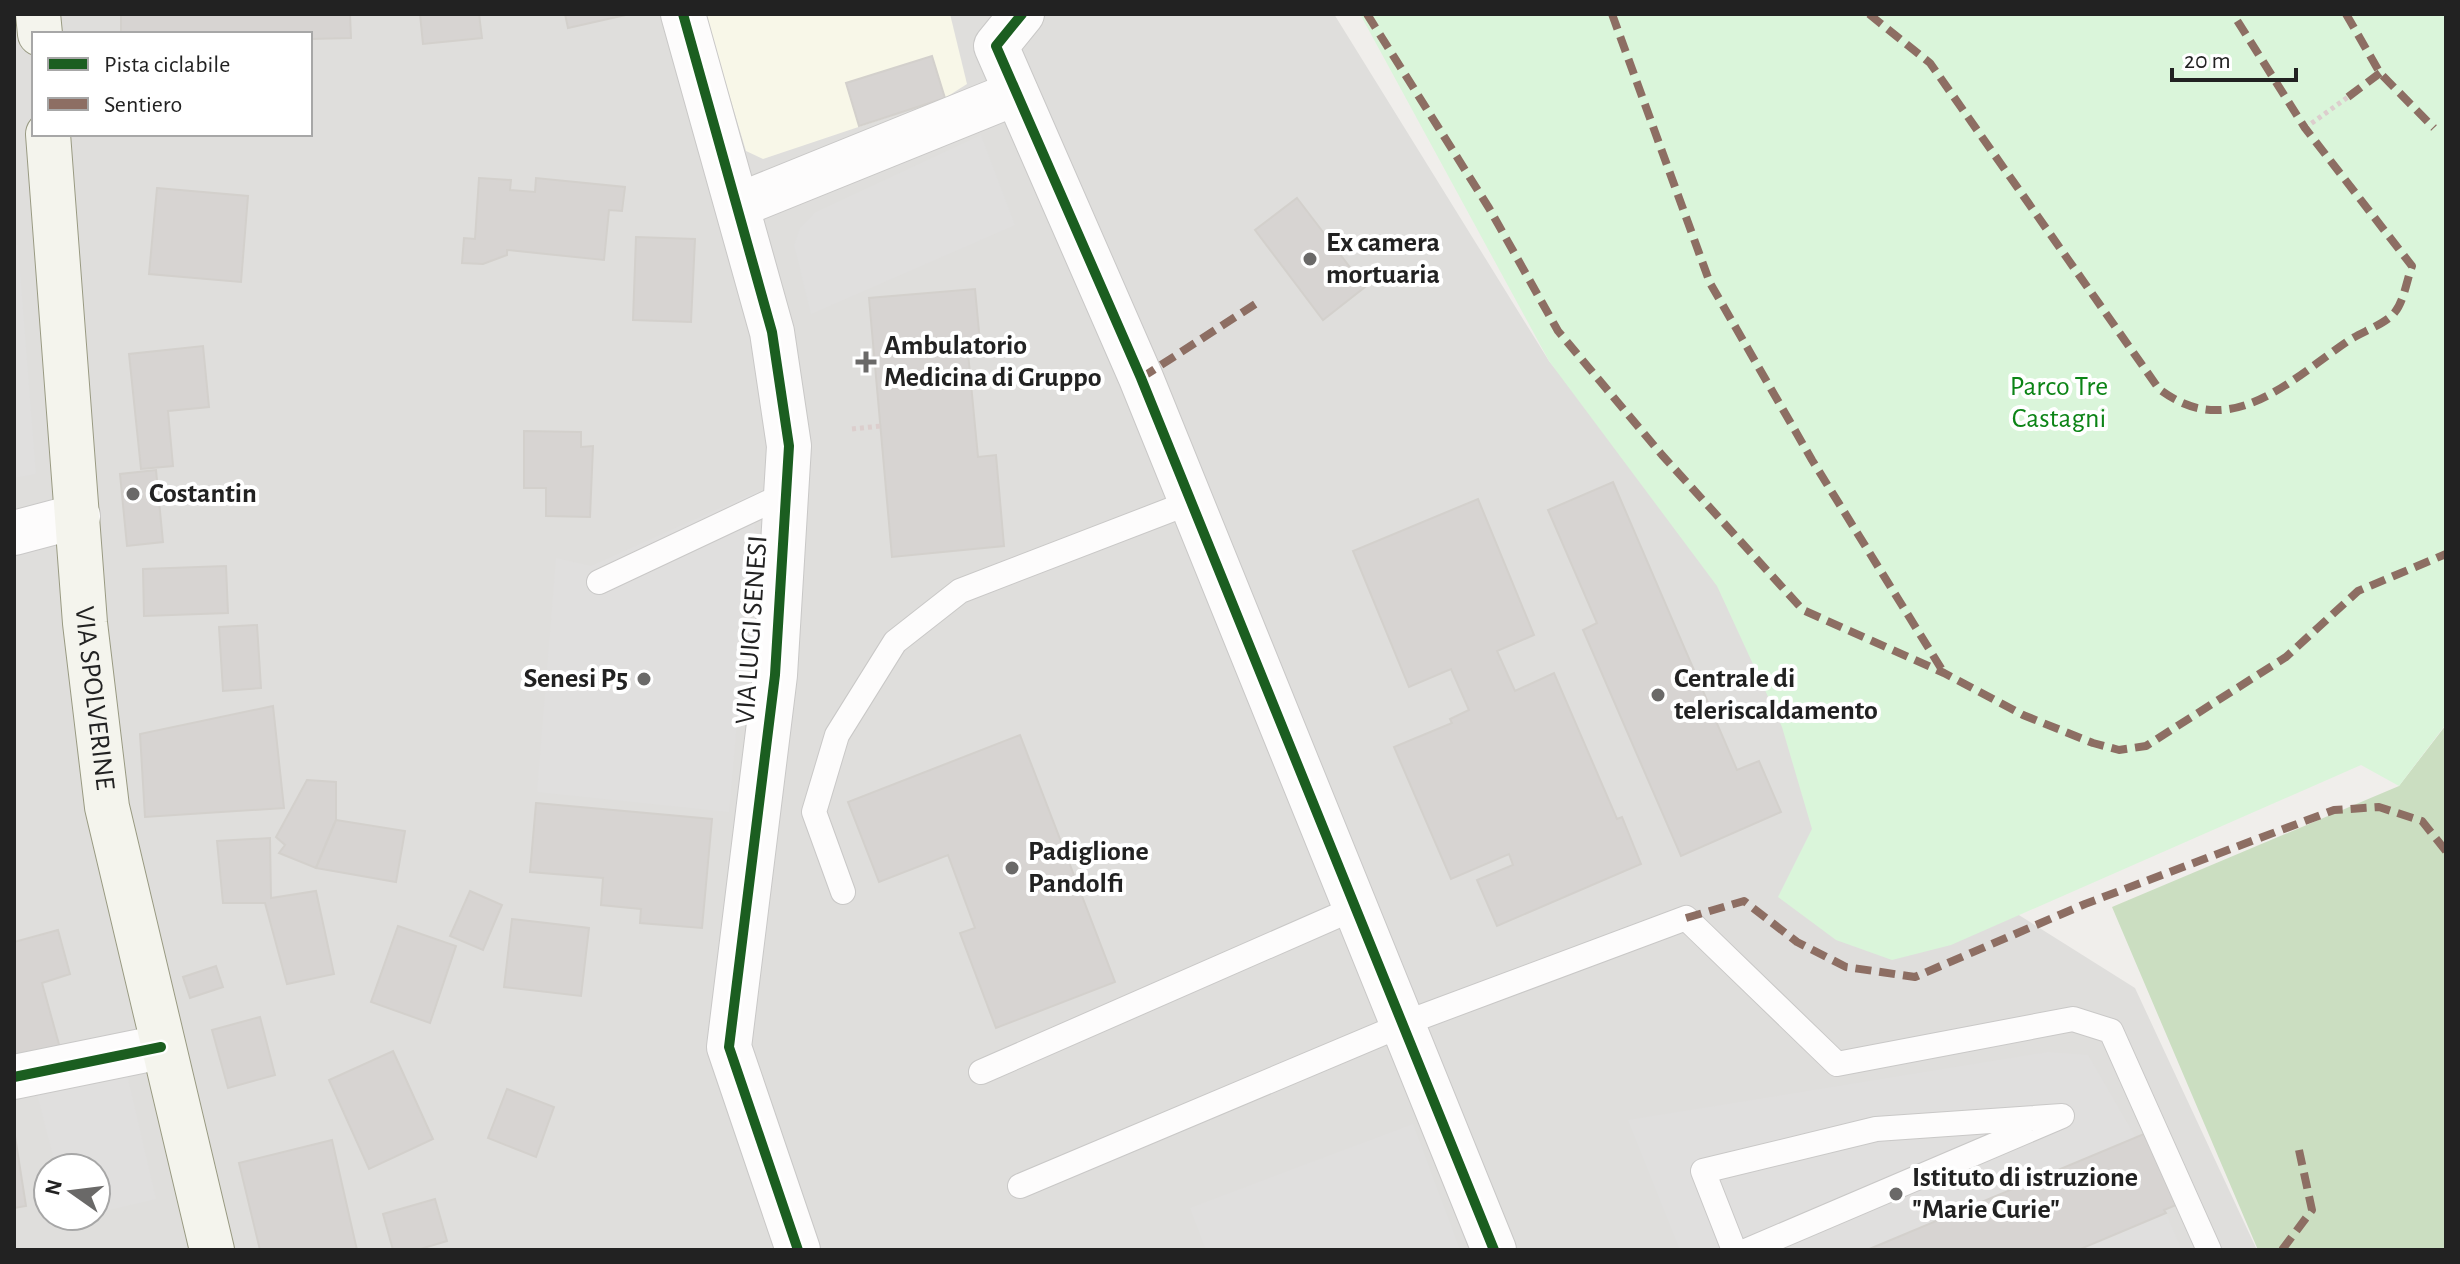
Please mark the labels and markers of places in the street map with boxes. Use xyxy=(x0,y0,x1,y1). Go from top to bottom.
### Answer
place label: Ex camera mortuaria xyxy=(1326,229,1440,289)
marker: Ex camera mortuaria xyxy=(1301,250,1319,268)
place label: Ambulatorio Medicina di Gruppo xyxy=(884,332,1101,392)
marker: Ambulatorio Medicina di Gruppo xyxy=(855,351,877,373)
place label: Costantin xyxy=(149,480,257,508)
marker: Costantin xyxy=(124,485,142,503)
place label: Senesi P5 xyxy=(523,665,628,693)
place label: Centrale di teleriscaldamento xyxy=(1674,665,1878,725)
marker: Senesi P5 xyxy=(635,670,653,688)
marker: Centrale di teleriscaldamento xyxy=(1649,686,1667,704)
place label: Padiglione Pandolfi xyxy=(1028,838,1149,898)
marker: Padiglione Pandolfi xyxy=(1003,859,1021,877)
place label: Istituto di istruzione "Marie Curie" xyxy=(1912,1164,2138,1224)
marker: Istituto di istruzione "Marie Curie" xyxy=(1887,1185,1905,1203)

